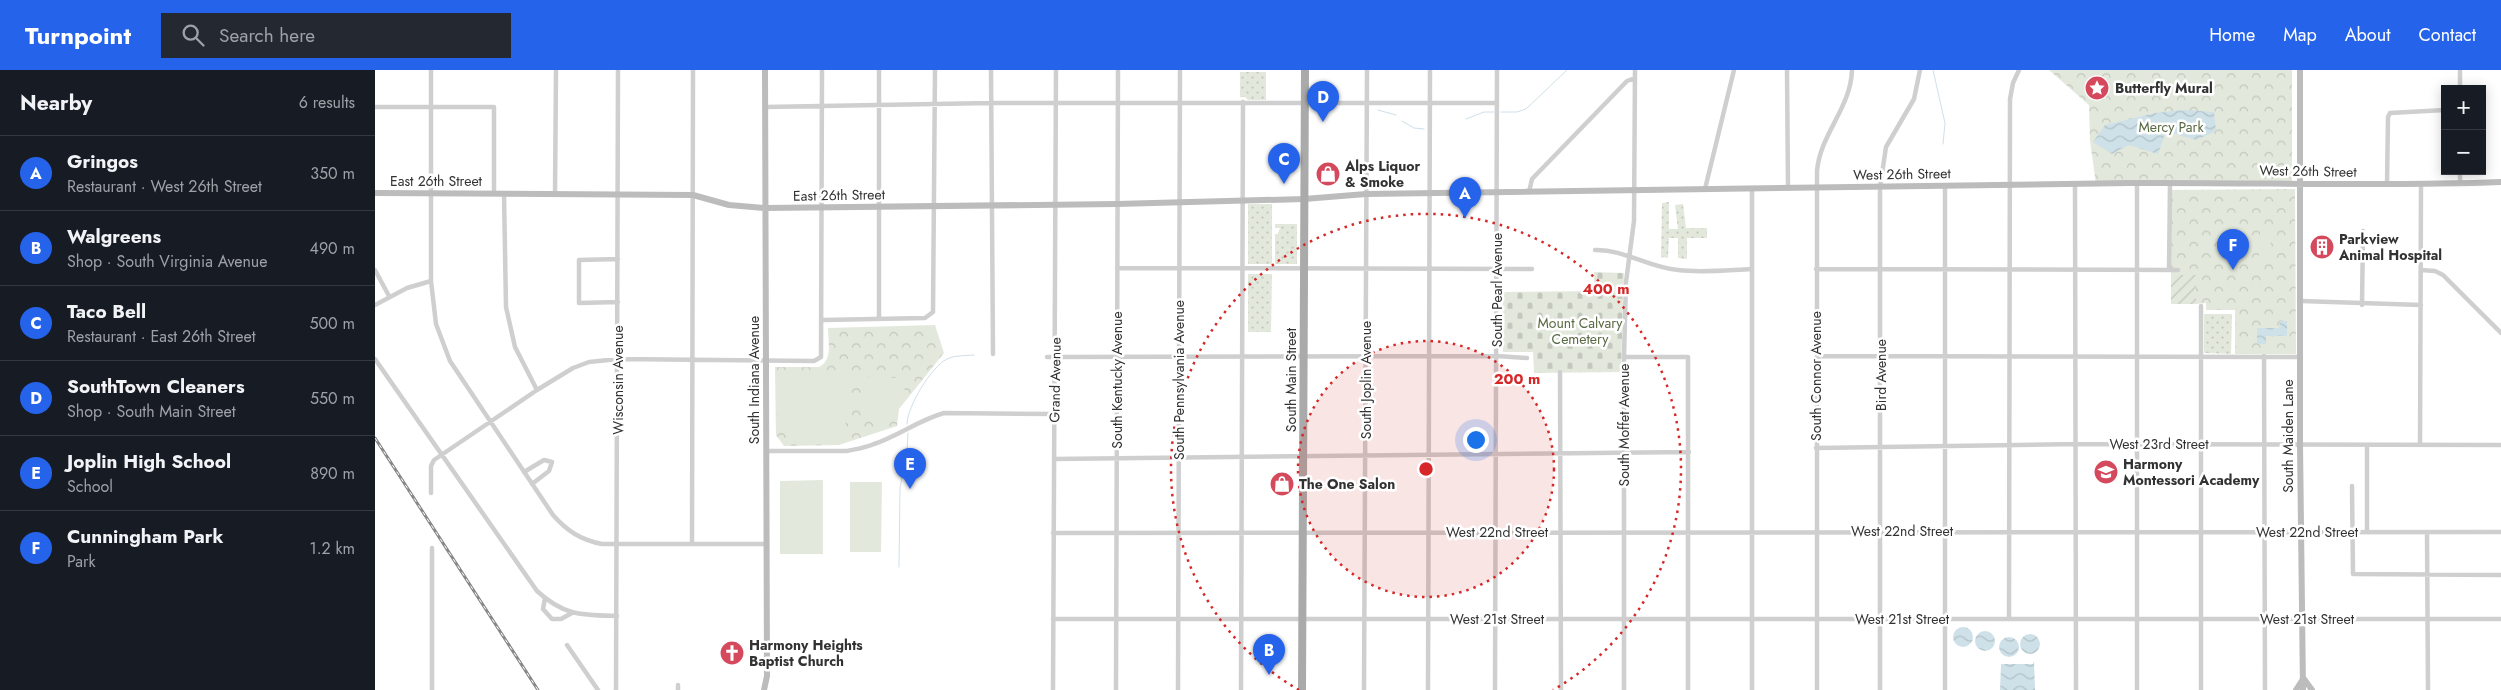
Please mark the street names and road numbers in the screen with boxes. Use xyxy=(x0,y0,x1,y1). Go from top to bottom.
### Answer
street label: West 26th Street xyxy=(2259,160,2358,182)
street label: West 26th Street xyxy=(1853,163,1952,185)
street label: East 26th Street xyxy=(390,171,483,191)
street label: East 26th Street xyxy=(793,184,886,206)
street label: South Pearl Avenue xyxy=(1487,233,1507,347)
street label: South Pennsylvania Avenue xyxy=(1169,300,1189,460)
street label: South Kentucky Avenue xyxy=(1107,311,1127,449)
street label: South Connor Avenue xyxy=(1806,311,1826,441)
street label: South Indiana Avenue xyxy=(744,316,764,444)
street label: South Joplin Avenue xyxy=(1356,321,1376,439)
street label: Wisconsin Avenue xyxy=(608,325,628,435)
street label: South Main Street xyxy=(1281,327,1301,432)
street label: Grand Avenue xyxy=(1044,337,1066,423)
street label: Bird Avenue xyxy=(1871,339,1891,411)
street label: South Moffet Avenue xyxy=(1614,364,1634,486)
street label: South Maiden Lane xyxy=(2278,379,2298,493)
street label: West 23rd Street xyxy=(2109,434,2209,454)
street label: West 22nd Street xyxy=(1851,521,1954,541)
street label: West 22nd Street xyxy=(1446,522,1549,542)
street label: West 22nd Street xyxy=(2256,522,2359,542)
street label: West 21st Street xyxy=(1450,609,1545,629)
street label: West 21st Street xyxy=(1855,609,1950,629)
street label: West 21st Street xyxy=(2260,609,2355,629)

